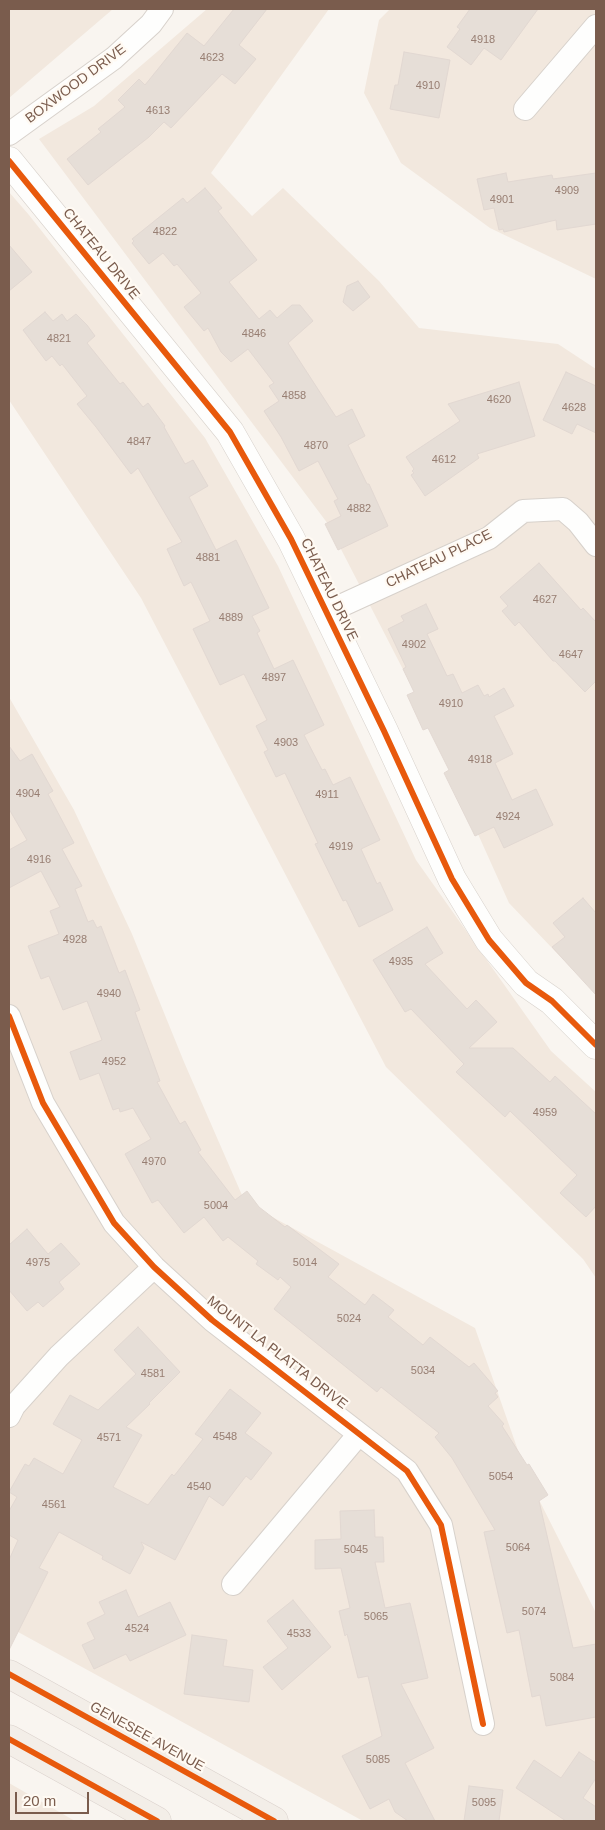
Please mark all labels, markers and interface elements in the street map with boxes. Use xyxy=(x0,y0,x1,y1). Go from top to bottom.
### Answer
house number: 4918 xyxy=(471,33,495,47)
street label: BOXWOOD DRIVE xyxy=(22,41,130,127)
house number: 4623 xyxy=(200,51,224,65)
house number: 4910 xyxy=(416,79,440,93)
house number: 4613 xyxy=(146,104,170,118)
house number: 4909 xyxy=(555,184,579,198)
house number: 4901 xyxy=(490,193,514,207)
street label: CHATEAU DRIVE xyxy=(59,205,143,303)
house number: 4822 xyxy=(153,225,177,239)
house number: 4846 xyxy=(242,327,266,341)
house number: 4821 xyxy=(47,332,71,346)
house number: 4858 xyxy=(282,389,306,403)
house number: 4620 xyxy=(487,393,511,407)
house number: 4628 xyxy=(562,401,586,415)
house number: 4847 xyxy=(127,435,151,449)
house number: 4870 xyxy=(304,439,328,453)
house number: 4612 xyxy=(432,453,456,467)
house number: 4882 xyxy=(347,502,371,516)
street label: CHATEAU PLACE xyxy=(383,526,495,592)
street label: CHATEAU DRIVE xyxy=(297,536,361,644)
house number: 4881 xyxy=(196,551,220,565)
house number: 4627 xyxy=(533,593,557,607)
house number: 4889 xyxy=(219,611,243,625)
house number: 4902 xyxy=(402,638,426,652)
house number: 4647 xyxy=(559,648,583,662)
house number: 4897 xyxy=(262,671,286,685)
house number: 4910 xyxy=(439,697,463,711)
house number: 4903 xyxy=(274,736,298,750)
house number: 4918 xyxy=(468,753,492,767)
house number: 4904 xyxy=(16,787,40,801)
house number: 4911 xyxy=(315,788,339,802)
house number: 4924 xyxy=(496,810,520,824)
house number: 4919 xyxy=(329,840,353,854)
house number: 4916 xyxy=(27,853,51,867)
house number: 4928 xyxy=(63,933,87,947)
house number: 4935 xyxy=(389,955,413,969)
house number: 4940 xyxy=(97,987,121,1001)
house number: 4952 xyxy=(102,1055,126,1069)
house number: 4959 xyxy=(533,1106,557,1120)
house number: 4970 xyxy=(142,1155,166,1169)
house number: 5004 xyxy=(204,1199,228,1213)
house number: 4975 xyxy=(26,1256,50,1270)
house number: 5014 xyxy=(293,1256,317,1270)
street label: MOUNT LA PLATTA DRIVE xyxy=(203,1293,351,1413)
house number: 5024 xyxy=(337,1312,361,1326)
house number: 5034 xyxy=(411,1364,435,1378)
house number: 4581 xyxy=(141,1367,165,1381)
house number: 4548 xyxy=(213,1430,237,1444)
house number: 4571 xyxy=(97,1431,121,1445)
house number: 5054 xyxy=(489,1470,513,1484)
house number: 4540 xyxy=(187,1480,211,1494)
house number: 4561 xyxy=(42,1498,66,1512)
house number: 5064 xyxy=(506,1541,530,1555)
house number: 5045 xyxy=(344,1543,368,1557)
house number: 5074 xyxy=(522,1605,546,1619)
house number: 5065 xyxy=(364,1610,388,1624)
house number: 4524 xyxy=(125,1622,149,1636)
house number: 4533 xyxy=(287,1627,311,1641)
house number: 5084 xyxy=(550,1671,574,1685)
street label: GENESEE AVENUE xyxy=(87,1699,207,1775)
house number: 5085 xyxy=(366,1753,390,1767)
scale bar xyxy=(18,1782,91,1814)
text: 20 m xyxy=(23,1792,56,1809)
house number: 5095 xyxy=(472,1796,496,1810)

